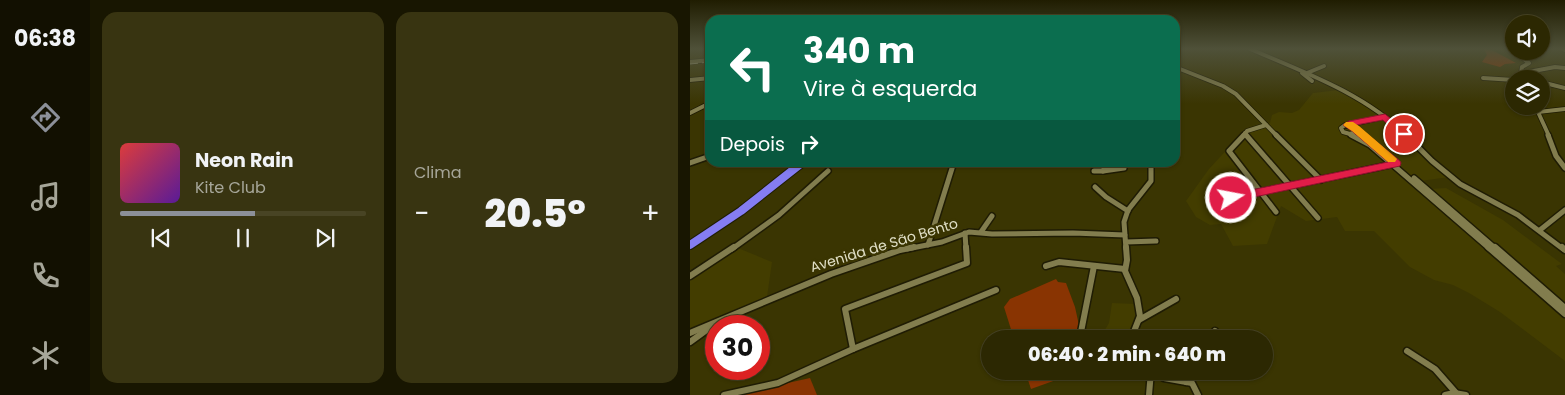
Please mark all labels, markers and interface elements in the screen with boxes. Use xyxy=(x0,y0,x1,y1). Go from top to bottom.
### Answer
map controls xyxy=(1505,15,1550,115)
button: sound xyxy=(1505,15,1550,60)
text: 06:38 xyxy=(14,23,76,54)
text: 340 m xyxy=(803,26,915,75)
icon: left xyxy=(720,35,785,100)
button: layers xyxy=(1505,70,1550,115)
text: Vire à esquerda xyxy=(803,73,977,104)
icon: directions xyxy=(28,100,63,135)
pin xyxy=(1383,113,1425,155)
icon: arrive xyxy=(1390,120,1418,148)
icon: right xyxy=(795,130,823,158)
text: Depois xyxy=(720,131,785,158)
text: Neon Rain xyxy=(195,147,294,174)
text: Clima xyxy=(414,161,462,184)
position arrow xyxy=(1204,171,1256,223)
text: Kite Club xyxy=(195,176,266,199)
icon: music xyxy=(28,179,63,214)
text: 20.5° xyxy=(485,187,586,240)
text: − xyxy=(414,194,429,233)
text: + xyxy=(641,194,660,233)
street label: Avenida de São Bento xyxy=(808,213,960,277)
icon: previous xyxy=(147,224,175,252)
icon: pause xyxy=(229,224,257,252)
icon: next xyxy=(311,224,339,252)
icon: phone xyxy=(28,258,63,293)
speed limit sign: 30 xyxy=(705,315,770,380)
icon: climate xyxy=(28,338,63,373)
text: 06:40 · 2 min · 640 m xyxy=(1028,341,1226,368)

